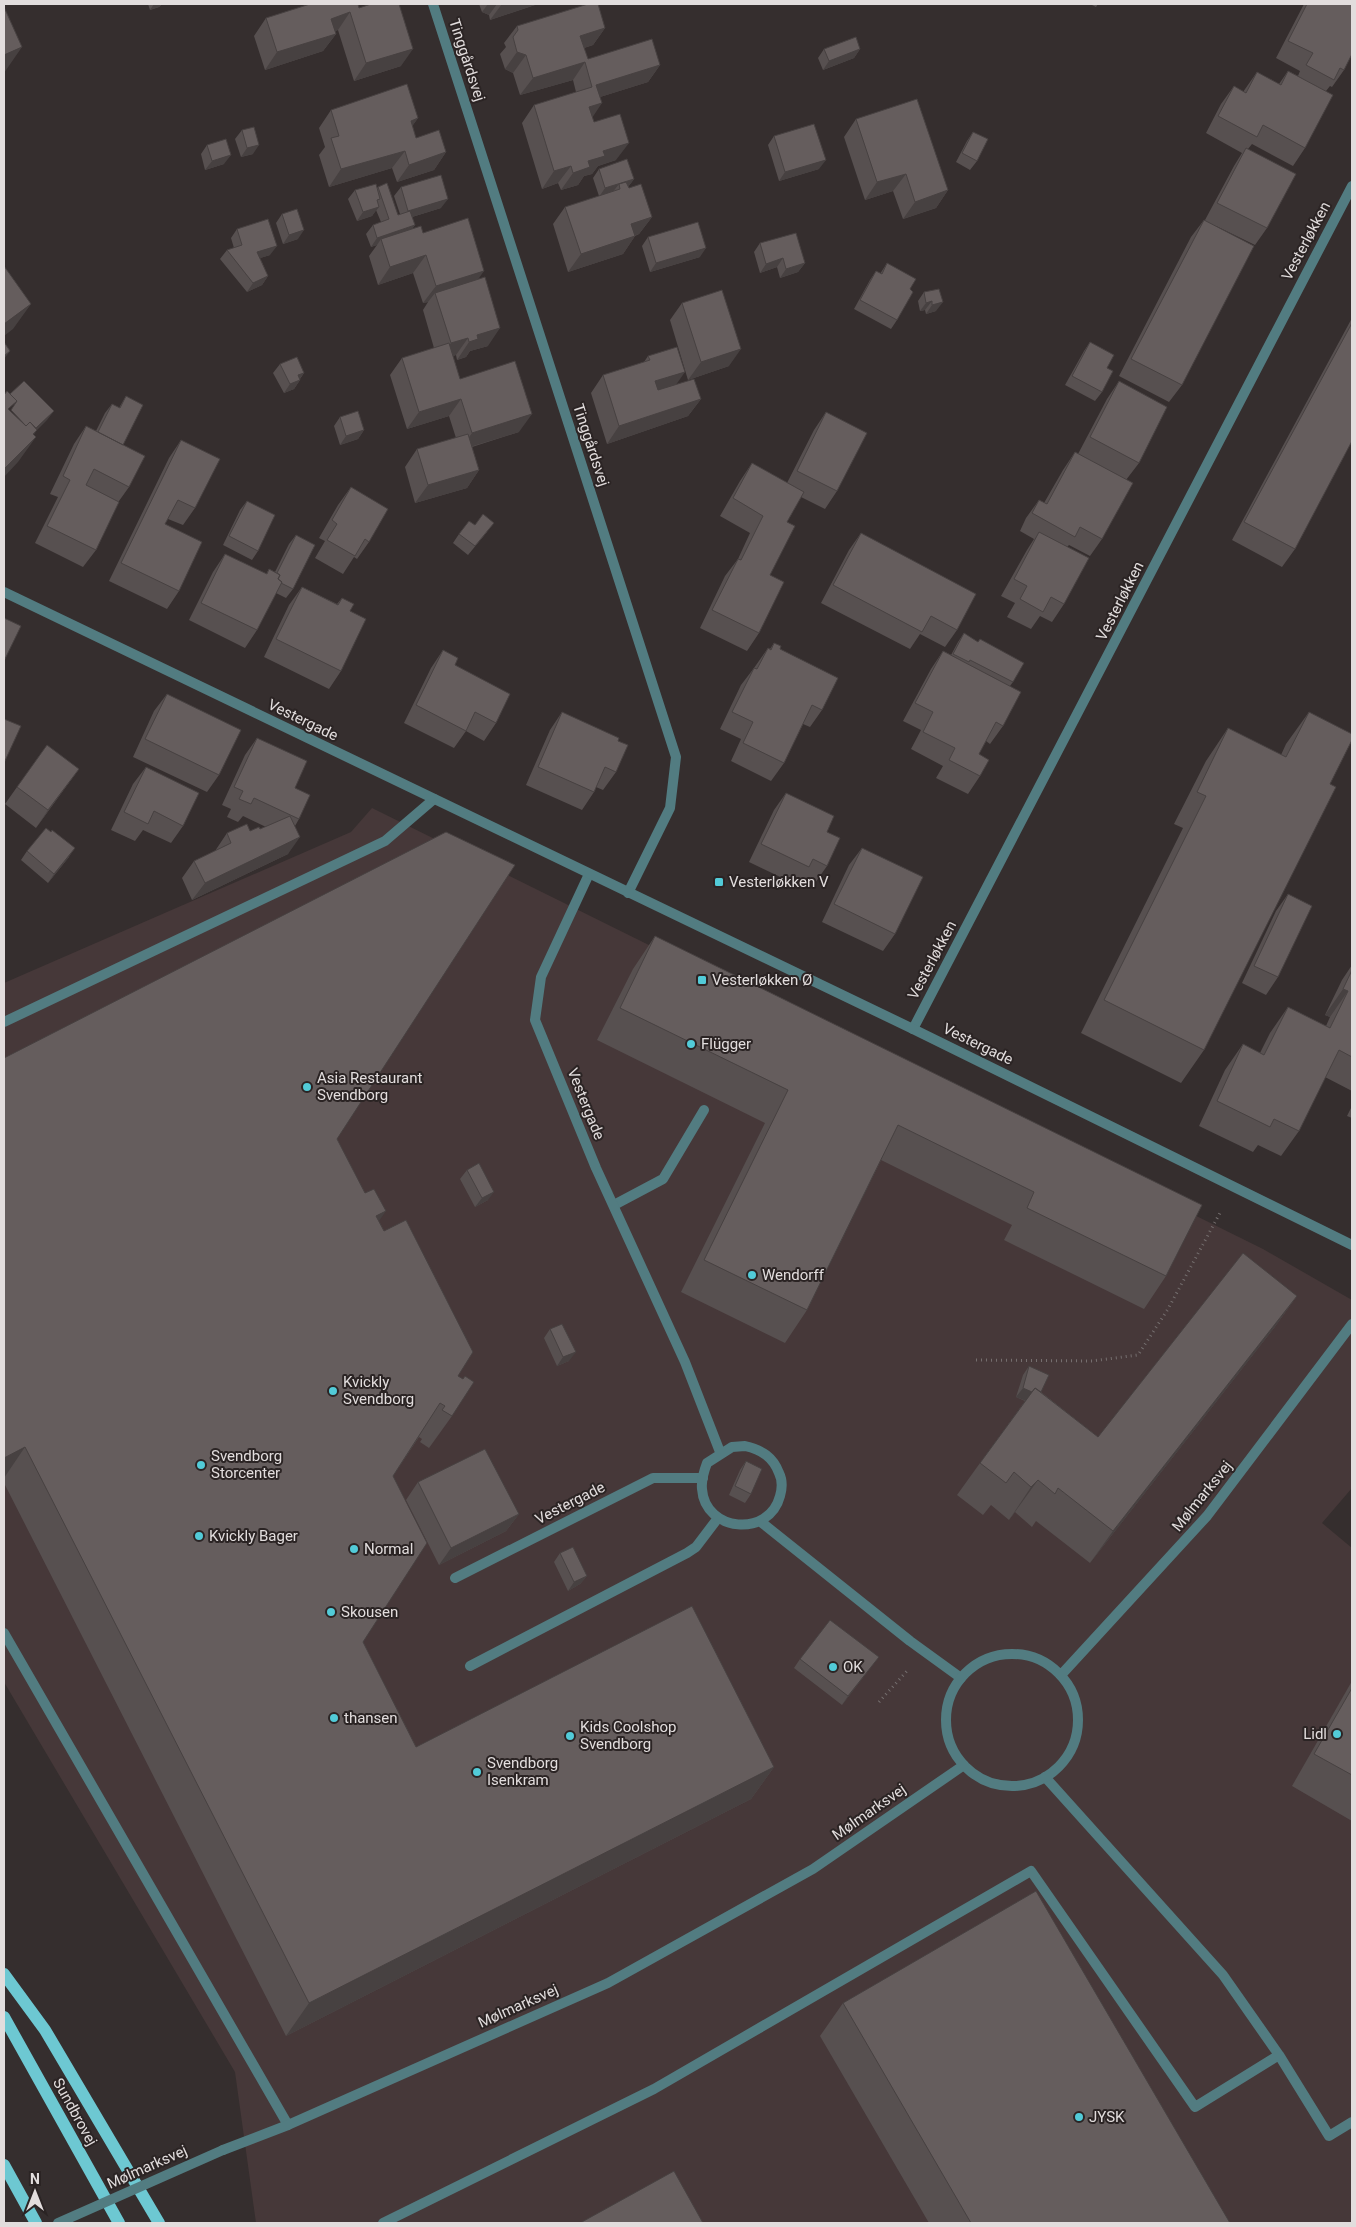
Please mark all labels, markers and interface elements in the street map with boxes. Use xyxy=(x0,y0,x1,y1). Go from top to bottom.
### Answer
street label: Tinggårdsvej xyxy=(445,16,489,104)
street label: Vesterløkken xyxy=(1278,199,1334,283)
street label: Tinggårdsvej xyxy=(569,401,613,489)
street label: Vesterløkken xyxy=(1092,558,1148,644)
street label: Vestergade xyxy=(265,695,341,745)
place label: Vesterløkken V xyxy=(729,873,829,891)
marker: Vesterløkken V xyxy=(713,876,725,888)
street label: Vesterløkken xyxy=(904,918,960,1002)
place label: Vesterløkken Ø xyxy=(712,971,812,989)
marker: Vesterløkken Ø xyxy=(696,974,708,986)
street label: Vestergade xyxy=(940,1019,1016,1069)
place label: Flügger xyxy=(701,1035,751,1053)
marker: Flügger xyxy=(685,1038,697,1050)
street label: Vestergade xyxy=(563,1066,609,1143)
place label: Asia Restaurant Svendborg xyxy=(317,1069,423,1104)
marker: Asia Restaurant Svendborg xyxy=(301,1081,313,1093)
place label: Wendorff xyxy=(762,1266,825,1284)
marker: Wendorff xyxy=(746,1269,758,1281)
place label: Kvickly Svendborg xyxy=(343,1373,414,1408)
marker: Kvickly Svendborg xyxy=(327,1385,339,1397)
place label: Svendborg Storcenter xyxy=(211,1447,282,1482)
street label: Mølmarksvej xyxy=(1168,1457,1236,1535)
marker: Svendborg Storcenter xyxy=(195,1459,207,1471)
street label: Vestergade xyxy=(532,1478,608,1528)
place label: Kvickly Bager xyxy=(209,1527,298,1545)
marker: Kvickly Bager xyxy=(193,1530,205,1542)
place label: Normal xyxy=(364,1540,413,1558)
marker: Normal xyxy=(348,1543,360,1555)
place label: Skousen xyxy=(341,1603,398,1621)
marker: Skousen xyxy=(325,1606,337,1618)
place label: OK xyxy=(843,1658,863,1676)
marker: OK xyxy=(827,1661,839,1673)
place label: thansen xyxy=(344,1709,398,1727)
marker: thansen xyxy=(328,1712,340,1724)
place label: Kids Coolshop Svendborg xyxy=(580,1718,676,1753)
place label: Lidl xyxy=(1303,1725,1327,1743)
marker: Lidl xyxy=(1331,1728,1343,1740)
marker: Kids Coolshop Svendborg xyxy=(564,1730,576,1742)
place label: Svendborg Isenkram xyxy=(487,1754,558,1789)
marker: Svendborg Isenkram xyxy=(471,1766,483,1778)
street label: Mølmarksvej xyxy=(829,1780,909,1844)
street label: Mølmarksvej xyxy=(475,1980,561,2032)
street label: Sundbrovej xyxy=(49,2075,101,2149)
place label: JYSK xyxy=(1089,2108,1125,2126)
marker: JYSK xyxy=(1073,2111,1085,2123)
street label: Mølmarksvej xyxy=(104,2141,190,2193)
north arrow xyxy=(10,2167,60,2217)
text: N xyxy=(30,2171,40,2187)

